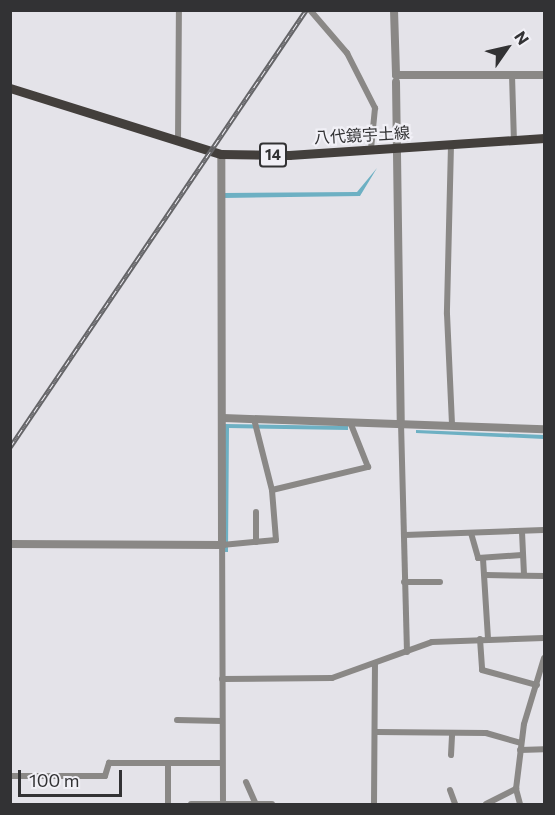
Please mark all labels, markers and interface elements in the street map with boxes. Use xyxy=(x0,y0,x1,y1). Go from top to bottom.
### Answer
north arrow xyxy=(477,18,537,78)
text: N xyxy=(511,27,534,48)
street label: 八代鏡宇土線 xyxy=(314,123,410,147)
road number: 14 xyxy=(258,143,288,167)
scale bar xyxy=(21,758,124,796)
text: 100 m xyxy=(29,769,79,791)

